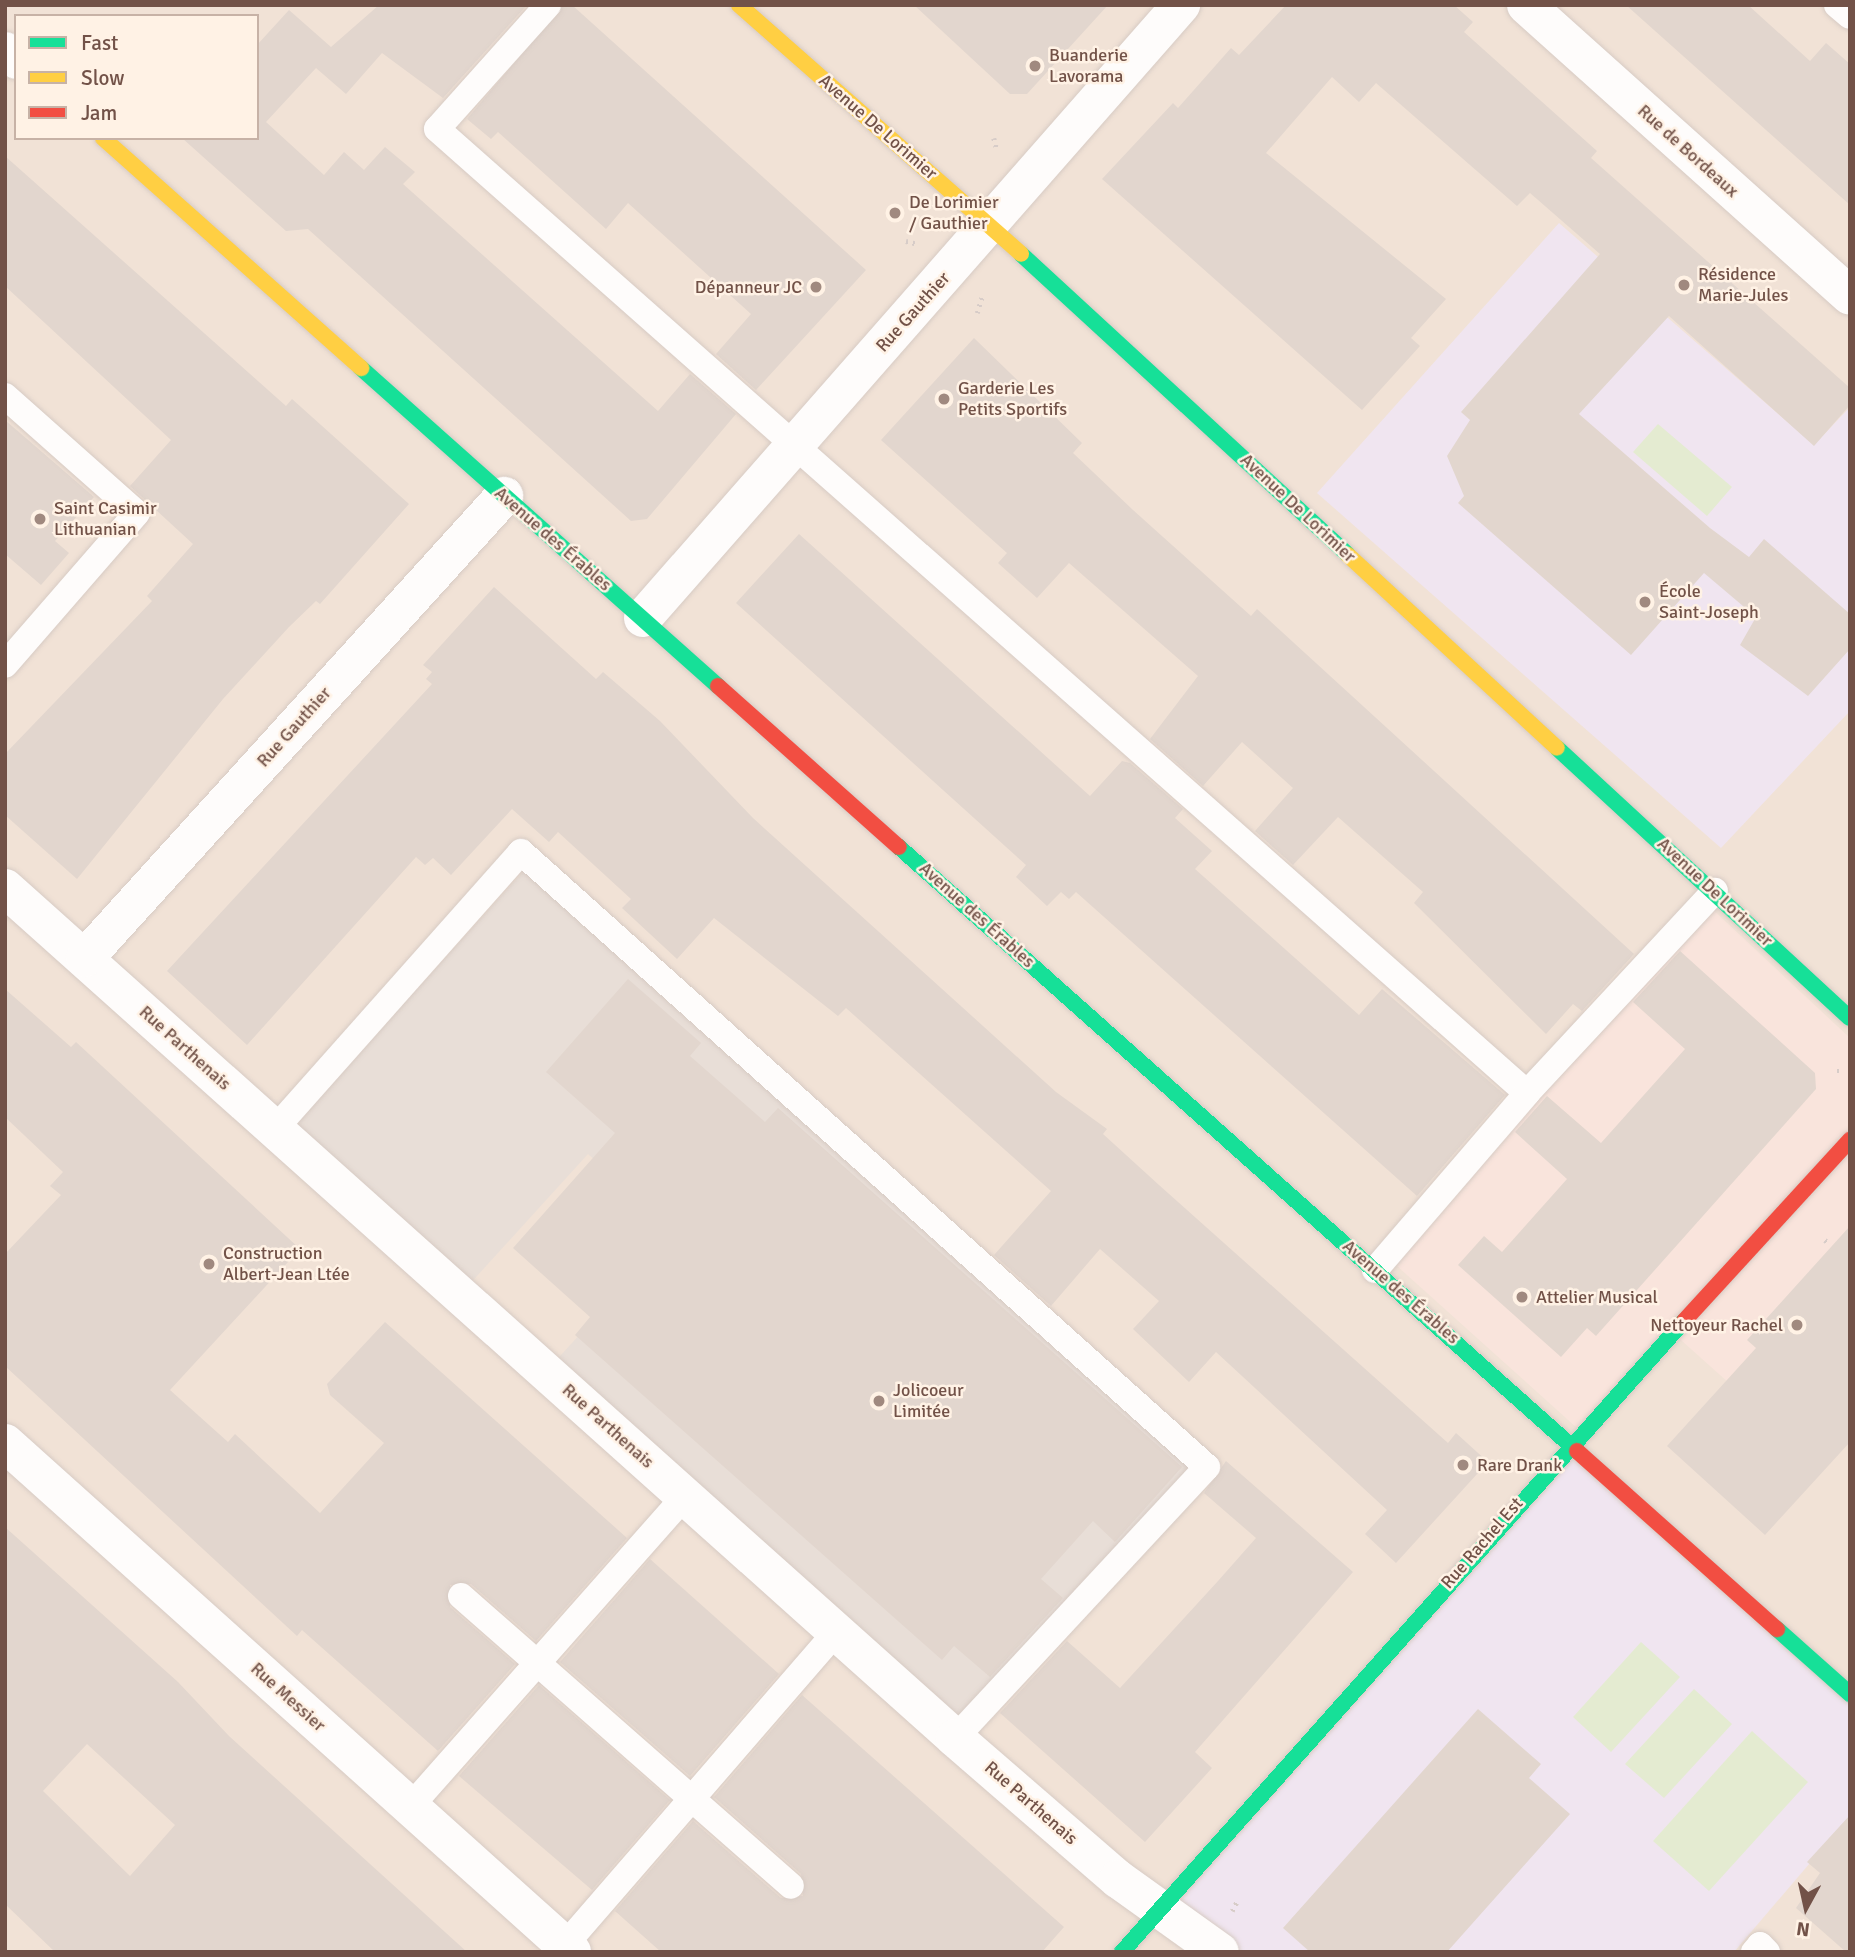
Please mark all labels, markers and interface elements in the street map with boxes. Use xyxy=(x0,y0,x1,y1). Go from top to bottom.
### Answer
legend xyxy=(14,14,259,140)
text: Fast xyxy=(81,30,118,56)
place label: Buanderie Lavorama xyxy=(1049,45,1128,88)
marker: Buanderie Lavorama xyxy=(1027,58,1043,74)
text: Slow xyxy=(81,65,125,91)
street label: Avenue De Lorimier xyxy=(814,70,942,184)
text: Jam xyxy=(81,100,117,126)
street label: Rue de Bordeaux xyxy=(1633,100,1743,202)
place label: De Lorimier / Gauthier xyxy=(909,192,999,234)
marker: De Lorimier / Gauthier xyxy=(887,205,903,221)
place label: Résidence Marie-Jules xyxy=(1698,264,1788,306)
street label: Rue Gauthier xyxy=(871,267,955,357)
place label: Dépanneur JC xyxy=(695,276,802,298)
marker: Résidence Marie-Jules xyxy=(1676,277,1692,293)
marker: Dépanneur JC xyxy=(808,279,824,295)
place label: Garderie Les Petits Sportifs xyxy=(958,378,1067,420)
marker: Garderie Les Petits Sportifs xyxy=(936,391,952,407)
street label: Avenue De Lorimier xyxy=(1236,449,1360,567)
street label: Avenue des Érables xyxy=(490,482,616,596)
place label: Saint Casimir Lithuanian xyxy=(54,498,157,540)
marker: Saint Casimir Lithuanian xyxy=(32,511,48,527)
place label: École Saint-Joseph xyxy=(1659,581,1759,624)
marker: École Saint-Joseph xyxy=(1637,594,1653,610)
street label: Rue Gauthier xyxy=(252,682,336,772)
street label: Avenue De Lorimier xyxy=(1653,833,1777,951)
street label: Avenue des Érables xyxy=(915,857,1039,973)
street label: Rue Parthenais xyxy=(135,1001,235,1095)
street label: Avenue des Érables xyxy=(1338,1235,1464,1349)
place label: Construction Albert-Jean Ltée xyxy=(223,1243,350,1286)
marker: Construction Albert-Jean Ltée xyxy=(201,1256,217,1272)
place label: Attelier Musical xyxy=(1536,1286,1658,1308)
marker: Attelier Musical xyxy=(1514,1289,1530,1305)
place label: Nettoyeur Rachel xyxy=(1650,1314,1783,1336)
marker: Nettoyeur Rachel xyxy=(1789,1317,1805,1333)
street label: Rue Parthenais xyxy=(558,1379,658,1473)
place label: Jolicoeur Limitée xyxy=(893,1380,964,1422)
marker: Jolicoeur Limitée xyxy=(871,1393,887,1409)
place label: Rare Drank xyxy=(1477,1454,1562,1476)
marker: Rare Drank xyxy=(1455,1457,1471,1473)
street label: Rue Rachel Est xyxy=(1437,1493,1527,1593)
street label: Rue Messier xyxy=(246,1658,330,1736)
street label: Rue Parthenais xyxy=(980,1757,1082,1849)
north arrow xyxy=(1771,1873,1841,1943)
text: N xyxy=(1795,1916,1811,1942)

